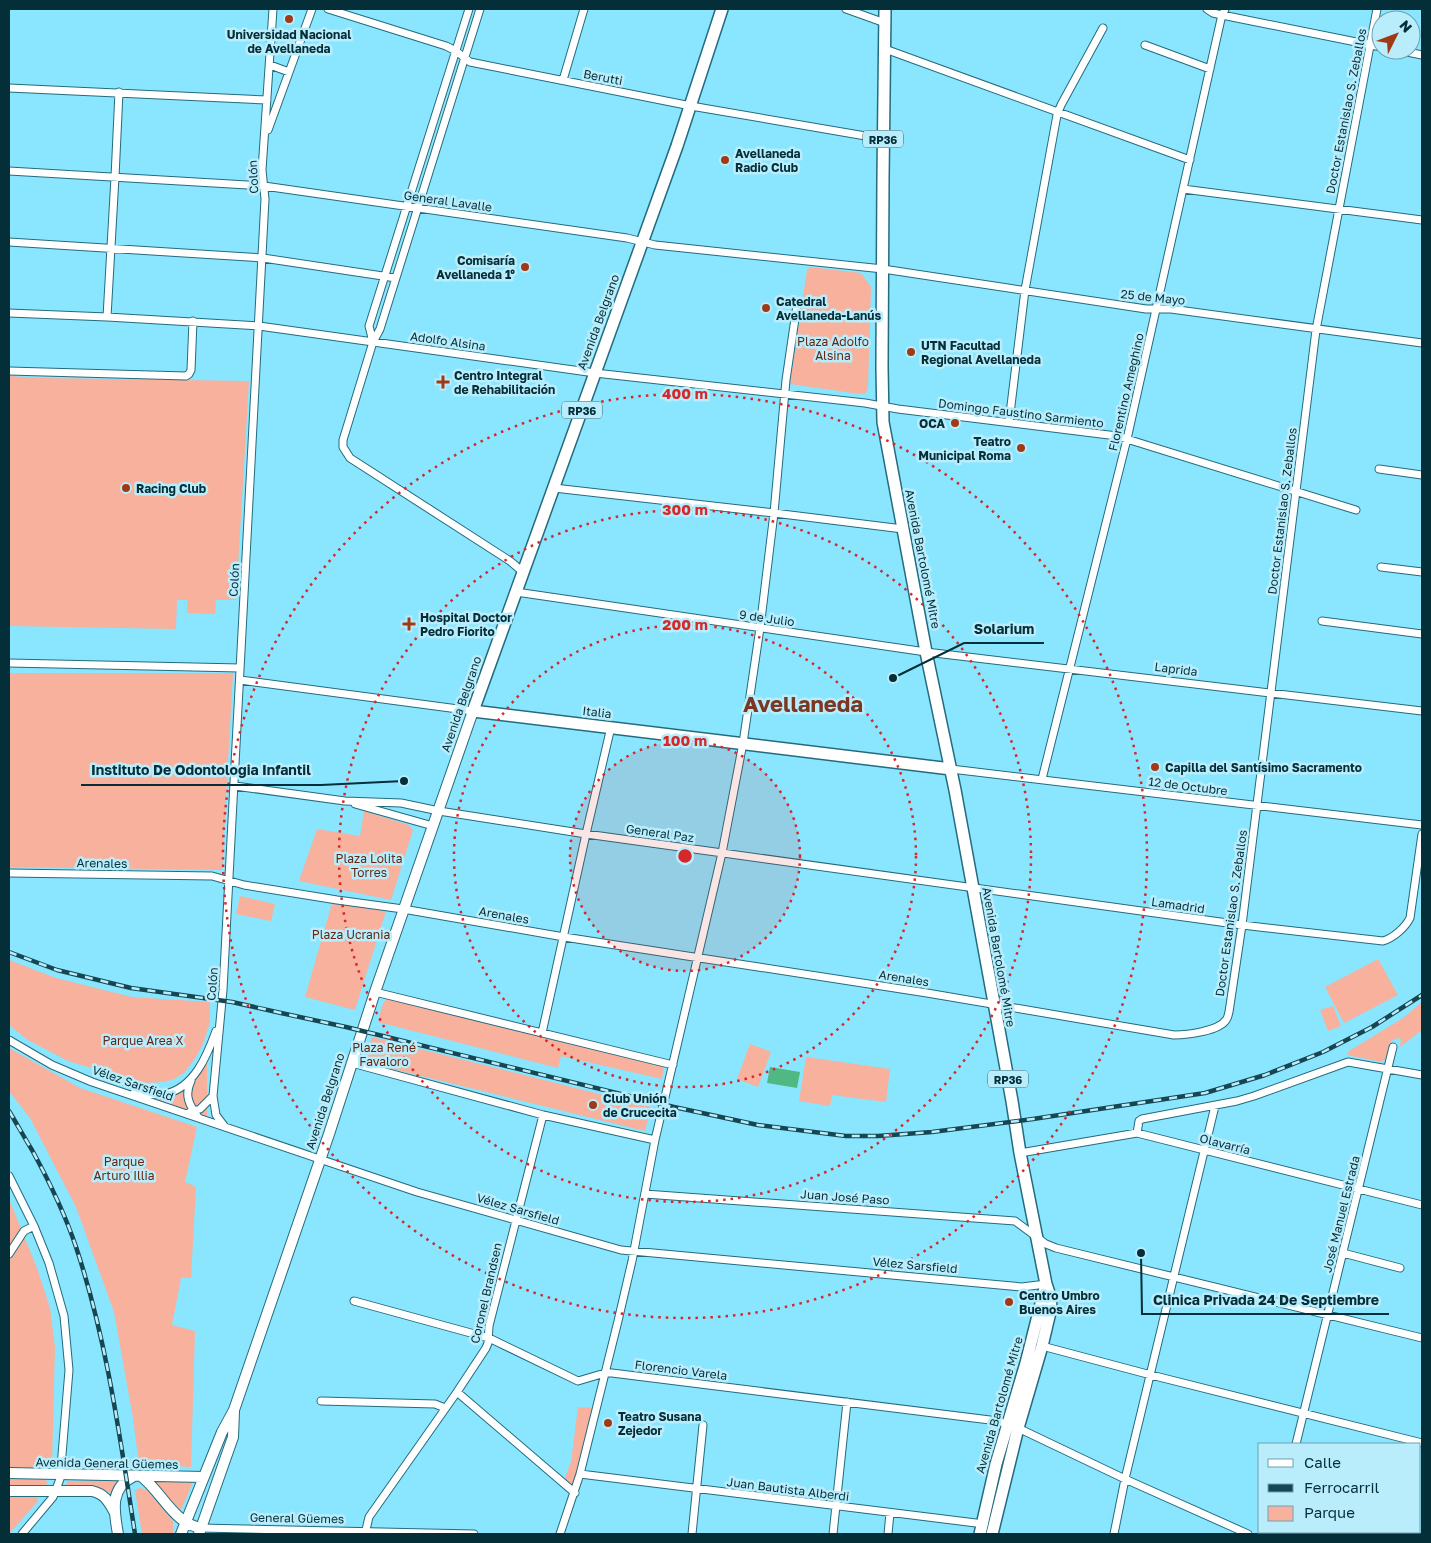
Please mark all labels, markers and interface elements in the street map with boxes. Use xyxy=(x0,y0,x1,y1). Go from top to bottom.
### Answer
north arrow xyxy=(1371,10,1421,60)
marker: Universidad Nacional de Avellaneda xyxy=(283,13,295,25)
text: N xyxy=(1396,16,1416,36)
place label: Universidad Nacional de Avellaneda xyxy=(227,27,351,56)
street label: Doctor Estanislao S. Zeballos xyxy=(1323,27,1369,195)
street label: Berutti xyxy=(582,66,624,88)
road number: RP36 xyxy=(863,130,903,148)
place label: Avellaneda Radio Club xyxy=(735,146,801,175)
marker: Avellaneda Radio Club xyxy=(719,154,731,166)
street label: Colón xyxy=(245,160,261,194)
street label: General Lavalle xyxy=(403,187,493,215)
place label: Comisaría Avellaneda 1° xyxy=(436,253,515,282)
marker: Comisaría Avellaneda 1° xyxy=(519,261,531,273)
street label: Avenida Belgrano xyxy=(574,272,622,372)
street label: 25 de Mayo xyxy=(1120,286,1186,308)
place label: Catedral Avellaneda-Lanús xyxy=(776,294,881,323)
marker: Catedral Avellaneda-Lanús xyxy=(760,302,772,314)
street label: Adolfo Alsina xyxy=(409,328,487,354)
street label: Florentino Ameghino xyxy=(1105,332,1147,452)
park label: Plaza Adolfo Alsina xyxy=(797,334,869,363)
place label: UTN Facultad Regional Avellaneda xyxy=(921,338,1041,367)
marker: UTN Facultad Regional Avellaneda xyxy=(905,346,917,358)
place label: Centro Integral de Rehabilitación xyxy=(454,368,555,397)
marker: Centro Integral de Rehabilitación xyxy=(436,375,450,389)
text: 400 m xyxy=(662,384,708,402)
street label: Domingo Faustino Sarmiento xyxy=(937,395,1105,431)
road number: RP36 xyxy=(562,402,602,418)
place label: OCA xyxy=(919,416,945,431)
marker: OCA xyxy=(949,417,961,429)
street label: Doctor Estanislao S. Zeballos xyxy=(1264,427,1300,595)
place label: Teatro Municipal Roma xyxy=(918,434,1011,463)
marker: Teatro Municipal Roma xyxy=(1015,442,1027,454)
place label: Racing Club xyxy=(136,481,207,496)
marker: Racing Club xyxy=(120,482,132,494)
street label: Avenida Bartolomé Mitre xyxy=(902,488,944,630)
text: 300 m xyxy=(662,500,708,518)
street label: Colón xyxy=(226,563,242,597)
street label: 9 de Julio xyxy=(738,607,796,629)
place label: Hospital Doctor Pedro Fiorito xyxy=(420,610,512,639)
callout: Solarium xyxy=(964,614,1044,643)
text: 200 m xyxy=(662,615,708,633)
marker: Hospital Doctor Pedro Fiorito xyxy=(402,617,416,631)
text: Solarium xyxy=(974,620,1034,637)
street label: Avenida Belgrano xyxy=(438,654,484,754)
street label: Laprida xyxy=(1154,659,1198,679)
district label: Avellaneda xyxy=(743,690,863,717)
street label: Italia xyxy=(582,703,612,721)
text: 100 m xyxy=(663,731,707,749)
callout: Instituto De Odontologia Infantil xyxy=(81,756,321,785)
place label: Capilla del Santísimo Sacramento xyxy=(1165,760,1362,775)
text: Instituto De Odontologia Infantil xyxy=(91,761,311,778)
marker: Capilla del Santísimo Sacramento xyxy=(1149,761,1161,773)
street label: 12 de Octubre xyxy=(1148,774,1228,798)
street label: General Paz xyxy=(625,821,695,845)
street label: Doctor Estanislao S. Zeballos xyxy=(1212,829,1250,997)
centre of rings xyxy=(676,847,694,865)
park label: Plaza Lolita Torres xyxy=(336,851,402,880)
street label: Arenales xyxy=(76,855,128,871)
street label: Avenida Bartolomé Mitre xyxy=(979,886,1019,1028)
street label: Lamadrid xyxy=(1150,894,1206,916)
street label: Arenales xyxy=(478,903,530,927)
park label: Plaza Ucrania xyxy=(312,927,390,942)
street label: Colón xyxy=(203,967,221,1001)
street label: Arenales xyxy=(878,967,930,989)
park label: Parque Area X xyxy=(103,1033,184,1048)
park label: Plaza René Favaloro xyxy=(352,1040,416,1069)
street label: Avenida Belgrano xyxy=(302,1051,348,1151)
street label: Vélez Sarsfield xyxy=(90,1062,176,1104)
road number: RP36 xyxy=(988,1070,1028,1088)
place label: Club Unión de Crucecita xyxy=(603,1091,677,1120)
marker: Club Unión de Crucecita xyxy=(587,1099,599,1111)
street label: Olavarría xyxy=(1198,1130,1252,1158)
park label: Parque Arturo Illia xyxy=(93,1154,155,1183)
street label: José Manuel Estrada xyxy=(1319,1154,1363,1274)
street label: Juan José Paso xyxy=(800,1186,890,1208)
street label: Vélez Sarsfield xyxy=(475,1190,561,1228)
street label: Coronel Brandsen xyxy=(467,1241,505,1345)
street label: Vélez Sarsfield xyxy=(872,1254,958,1276)
callout: Clinica Privada 24 De Septiembre xyxy=(1142,1285,1389,1314)
place label: Centro Umbro Buenos Aires xyxy=(1019,1288,1100,1317)
text: Clinica Privada 24 De Septiembre xyxy=(1153,1291,1379,1308)
marker: Centro Umbro Buenos Aires xyxy=(1003,1296,1015,1308)
street label: Avenida Bartolomé Mitre xyxy=(972,1335,1026,1475)
street label: Florencio Varela xyxy=(634,1357,728,1383)
place label: Teatro Susana Zejedor xyxy=(618,1409,701,1438)
marker: Teatro Susana Zejedor xyxy=(602,1417,614,1429)
legend xyxy=(1258,1443,1421,1533)
text: Calle xyxy=(1304,1453,1341,1471)
street label: Avenida General Güemes xyxy=(35,1454,179,1472)
street label: Juan Bautista Alberdi xyxy=(726,1474,850,1504)
text: Ferrocarril xyxy=(1304,1478,1379,1496)
text: Parque xyxy=(1304,1503,1355,1521)
street label: General Güemes xyxy=(250,1510,344,1526)

